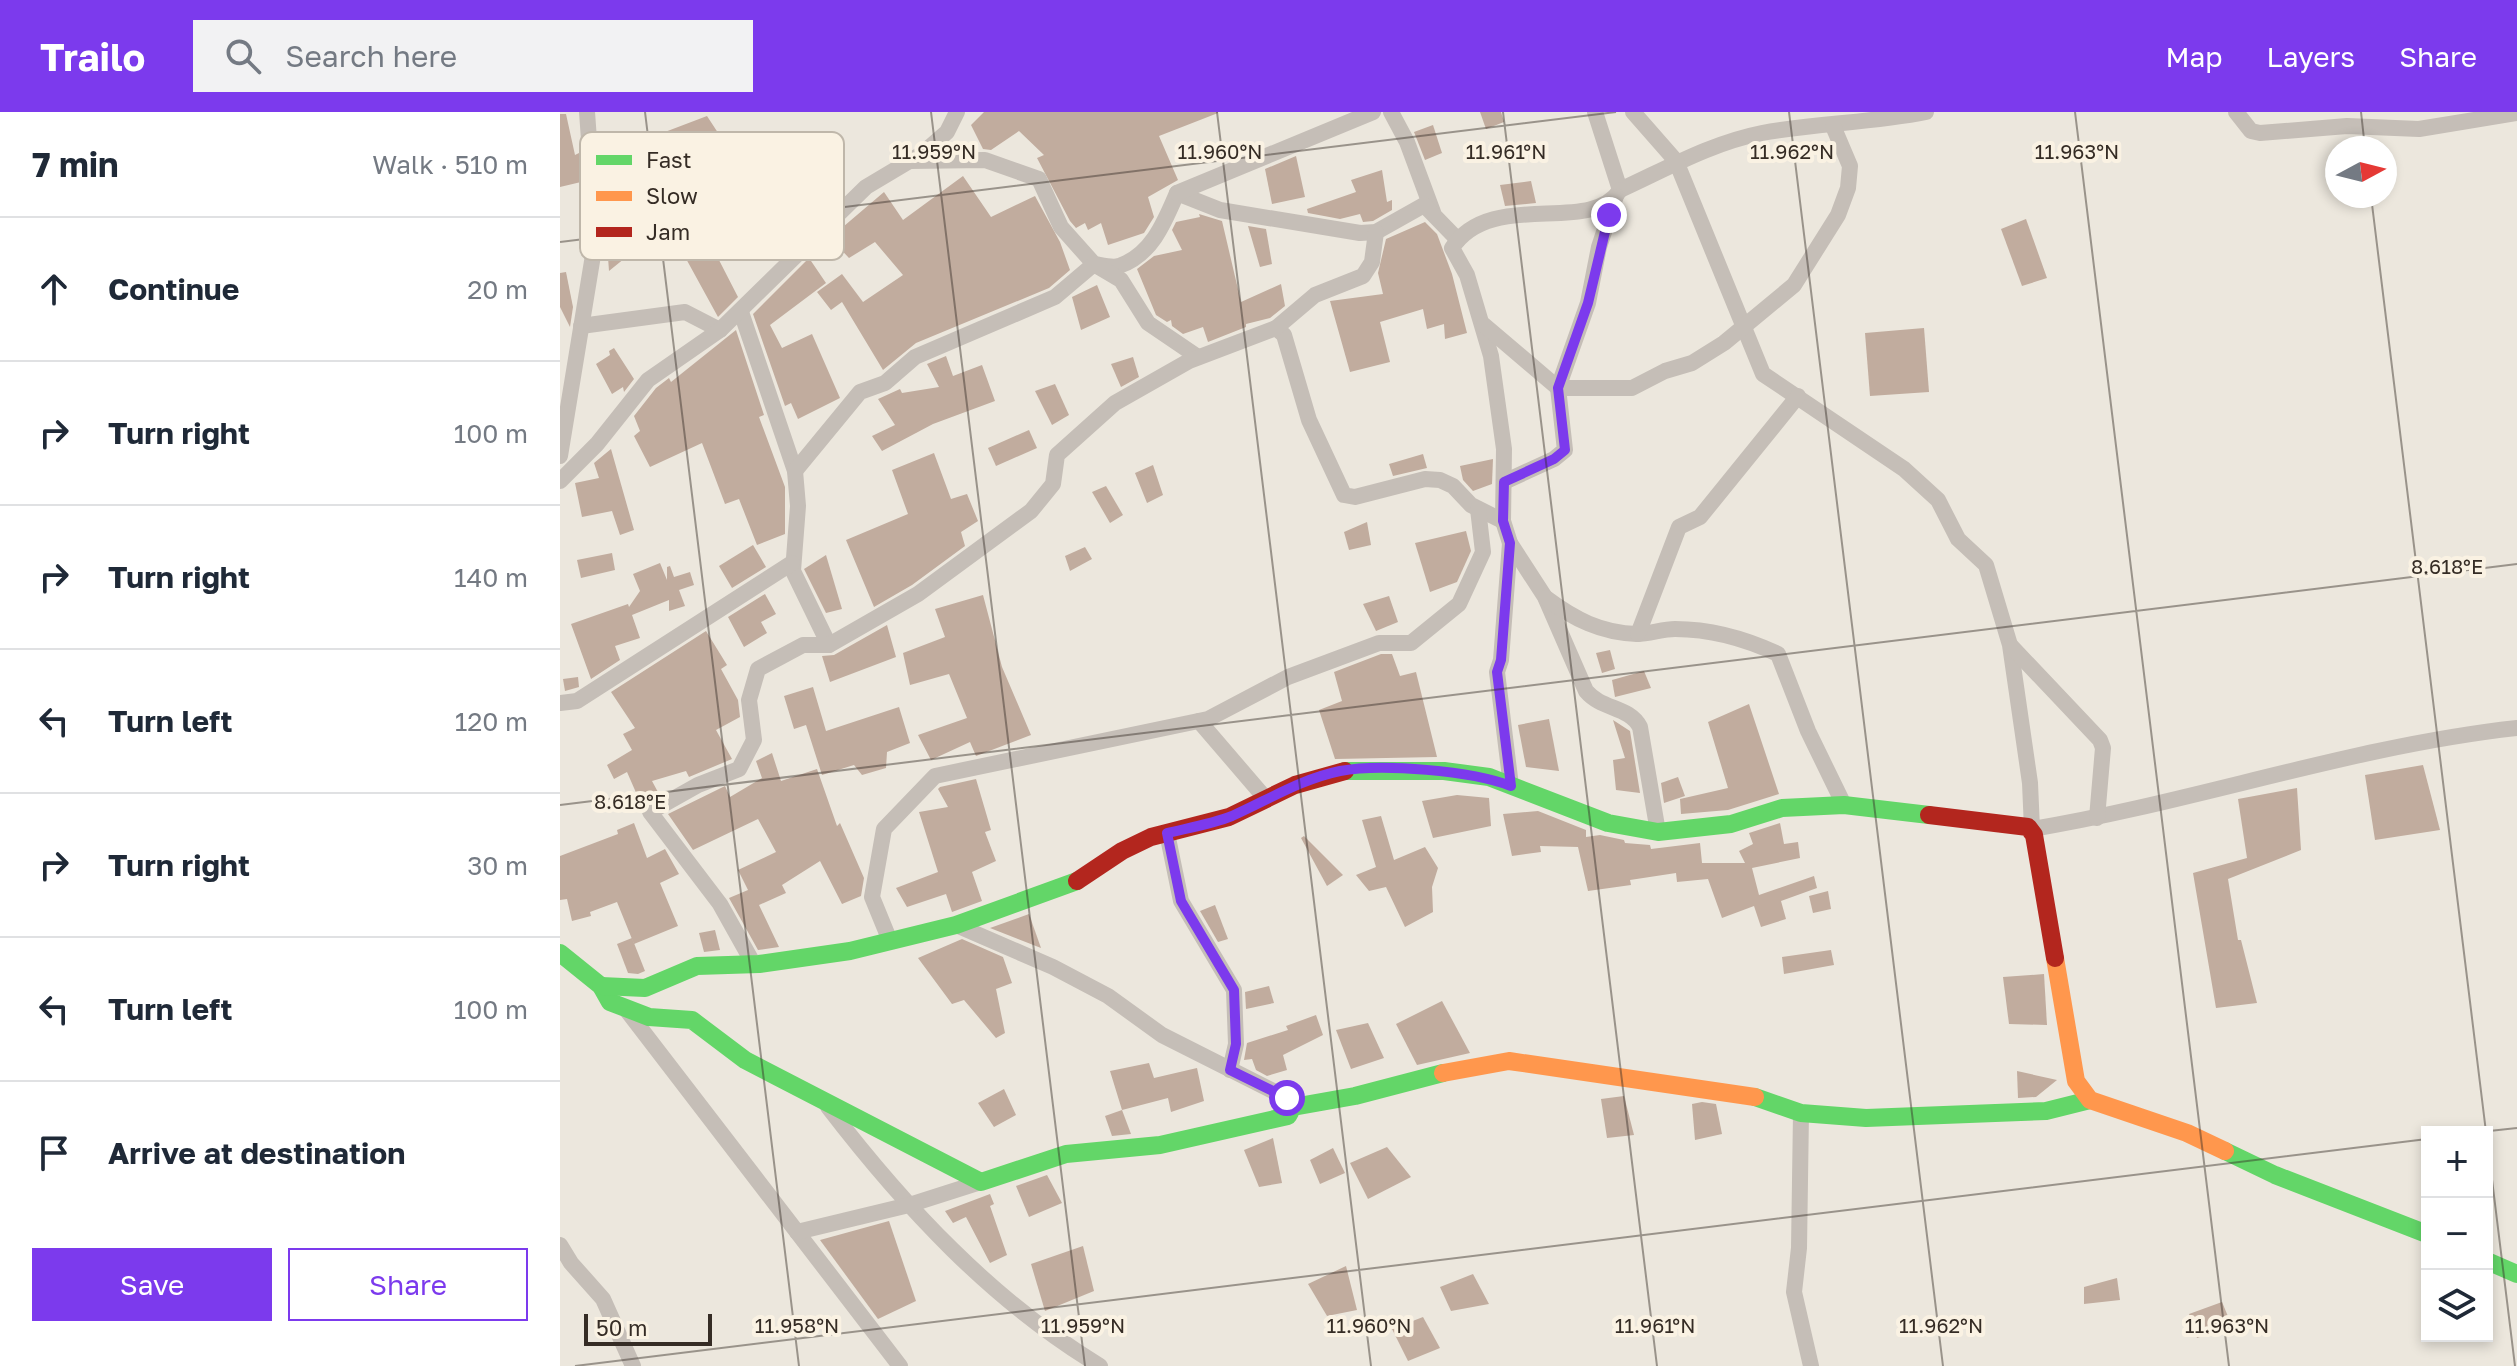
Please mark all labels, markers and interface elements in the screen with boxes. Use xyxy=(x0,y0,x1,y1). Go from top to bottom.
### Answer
search box xyxy=(193,20,753,92)
text: Trailo xyxy=(40,34,145,79)
icon: search xyxy=(221,34,265,78)
text: Search here xyxy=(285,38,457,74)
text: Map xyxy=(2165,40,2223,73)
text: Layers xyxy=(2267,40,2355,73)
text: Share xyxy=(2399,40,2477,73)
legend xyxy=(580,132,844,260)
north arrow xyxy=(2325,136,2397,208)
text: 11.959°N xyxy=(892,139,976,163)
text: 11.960°N xyxy=(1178,139,1263,163)
text: 11.961°N xyxy=(1466,139,1546,163)
text: 11.962°N xyxy=(1750,139,1834,163)
text: 11.963°N xyxy=(2035,139,2119,163)
text: 7 min xyxy=(32,144,119,184)
text: Fast xyxy=(646,146,692,173)
text: Walk · 510 m xyxy=(372,149,528,180)
text: Slow xyxy=(646,182,698,209)
route end xyxy=(1591,197,1627,233)
text: Jam xyxy=(646,218,690,245)
icon: ahead xyxy=(32,267,76,311)
text: Continue xyxy=(108,271,239,307)
text: 20 m xyxy=(467,274,528,305)
icon: right xyxy=(32,411,76,455)
text: Turn right xyxy=(108,415,250,451)
text: 100 m xyxy=(454,418,528,449)
text: 8.618°E xyxy=(2411,554,2483,578)
icon: right xyxy=(32,555,76,599)
text: Turn right xyxy=(108,559,250,595)
text: 140 m xyxy=(454,562,528,593)
icon: left xyxy=(32,699,76,743)
text: Turn left xyxy=(108,703,233,739)
text: 120 m xyxy=(455,706,528,737)
text: 8.618°E xyxy=(594,789,666,813)
icon: right xyxy=(32,843,76,887)
text: Turn right xyxy=(108,847,250,883)
text: 30 m xyxy=(467,850,528,881)
icon: left xyxy=(32,987,76,1031)
text: Turn left xyxy=(108,991,233,1027)
text: 100 m xyxy=(454,994,528,1025)
route start xyxy=(1269,1080,1305,1116)
map controls xyxy=(2421,1126,2493,1342)
button: + xyxy=(2421,1126,2493,1198)
icon: arrive xyxy=(32,1131,76,1175)
text: Arrive at destination xyxy=(108,1135,405,1171)
button: − xyxy=(2421,1198,2493,1270)
button: Save xyxy=(32,1248,272,1321)
button: Share xyxy=(288,1248,528,1321)
button: layers xyxy=(2421,1270,2493,1342)
scale bar xyxy=(584,1310,712,1346)
text: 11.958°N xyxy=(755,1313,839,1337)
text: 11.959°N xyxy=(1041,1313,1125,1337)
text: 11.960°N xyxy=(1327,1313,1412,1337)
text: 11.961°N xyxy=(1615,1313,1695,1337)
text: 11.962°N xyxy=(1899,1313,1983,1337)
text: 11.963°N xyxy=(2185,1313,2269,1337)
text: 50 m xyxy=(596,1314,647,1341)

